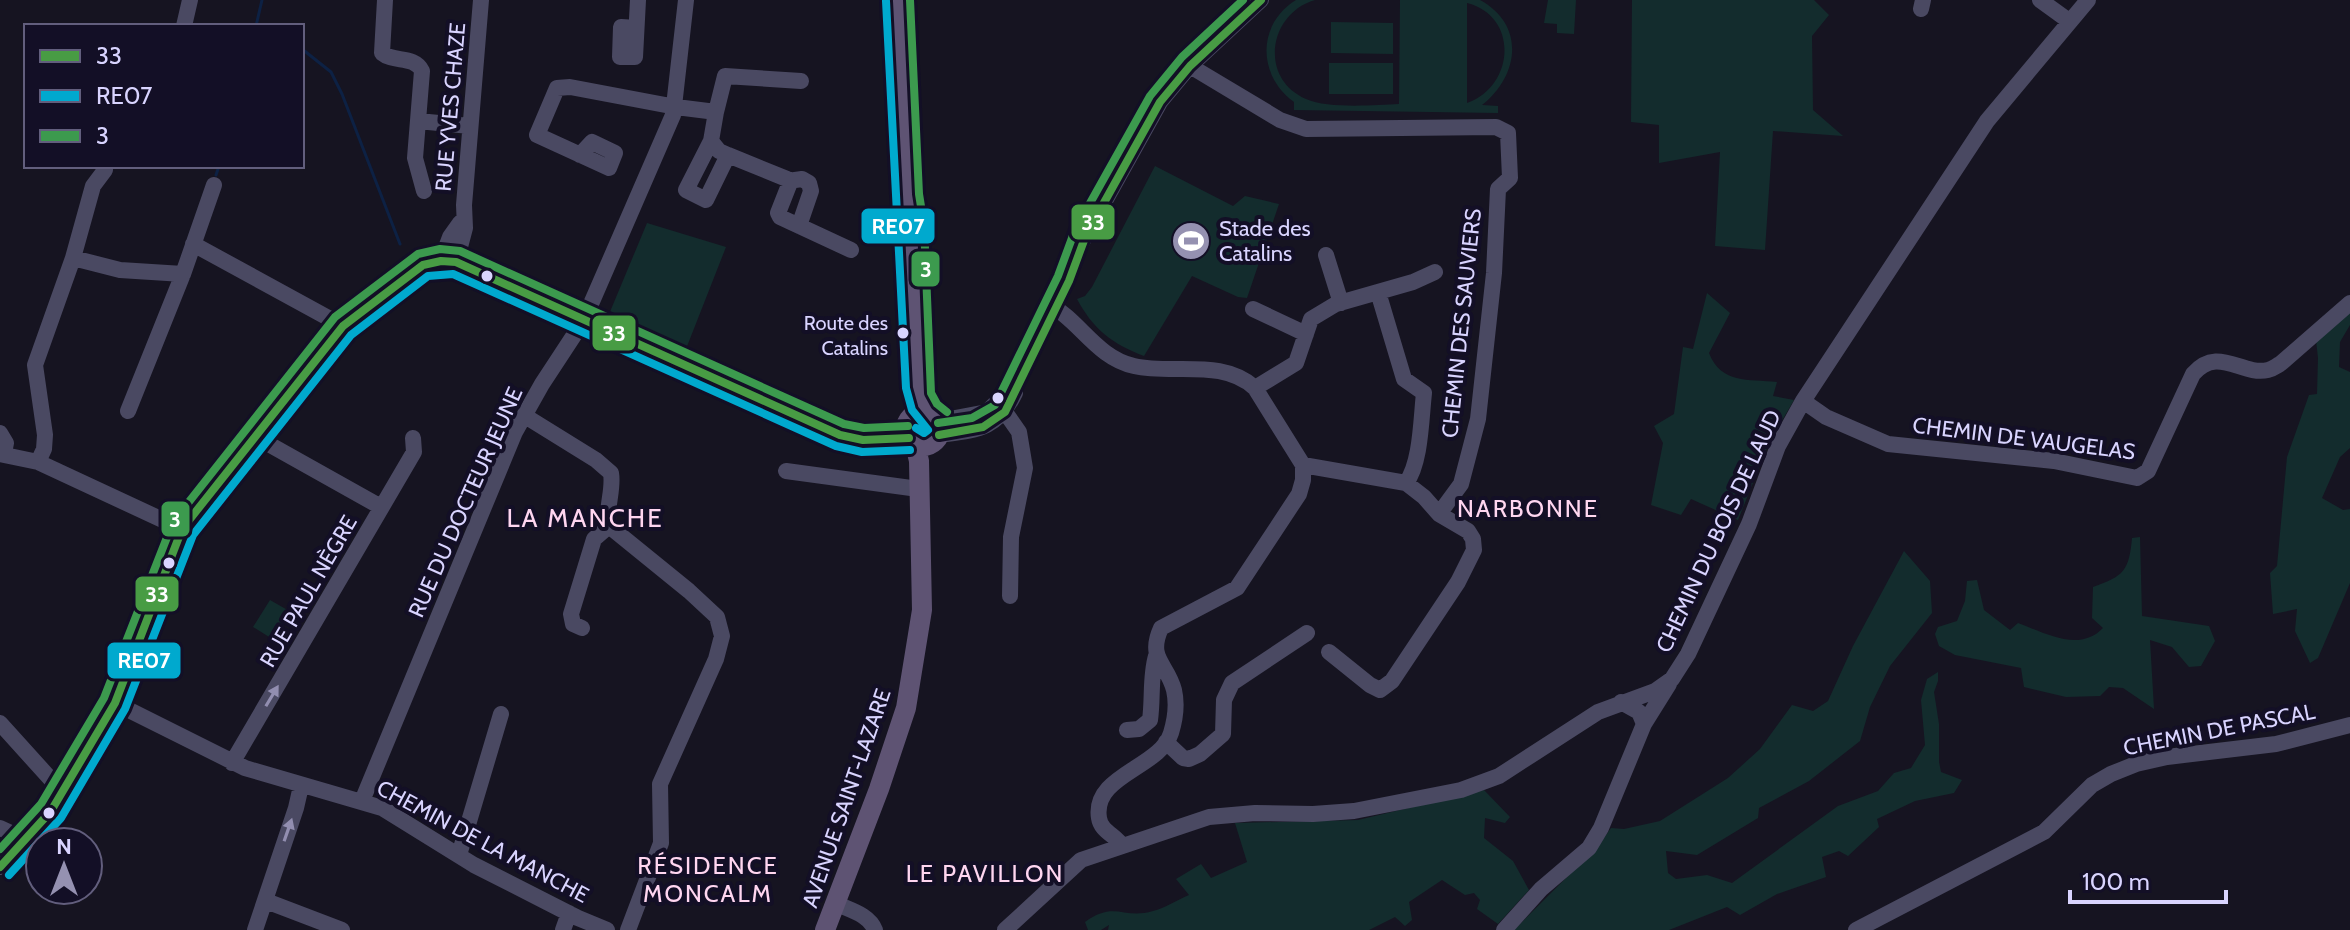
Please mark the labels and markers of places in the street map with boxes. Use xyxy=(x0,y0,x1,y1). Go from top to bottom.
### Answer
place label: Stade des Catalins xyxy=(1219,215,1311,267)
sports icon: Stade des Catalins xyxy=(1170,220,1212,262)
unlabelled marker xyxy=(479,268,495,284)
place label: Route des Catalins xyxy=(804,311,888,360)
marker: Route des Catalins xyxy=(895,325,911,341)
unlabelled marker xyxy=(990,390,1006,406)
unlabelled marker xyxy=(161,555,177,571)
unlabelled marker xyxy=(41,805,57,821)

